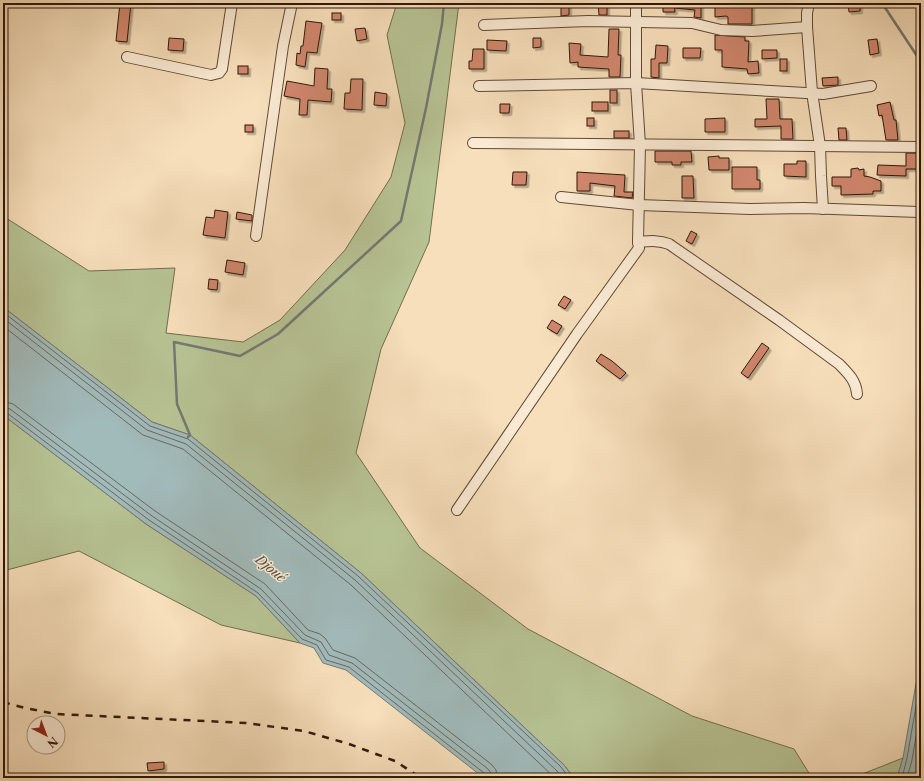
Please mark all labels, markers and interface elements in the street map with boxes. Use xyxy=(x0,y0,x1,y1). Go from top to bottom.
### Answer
water label: Djoué xyxy=(252,550,291,586)
north arrow xyxy=(26,715,66,755)
text: N xyxy=(44,734,61,751)

